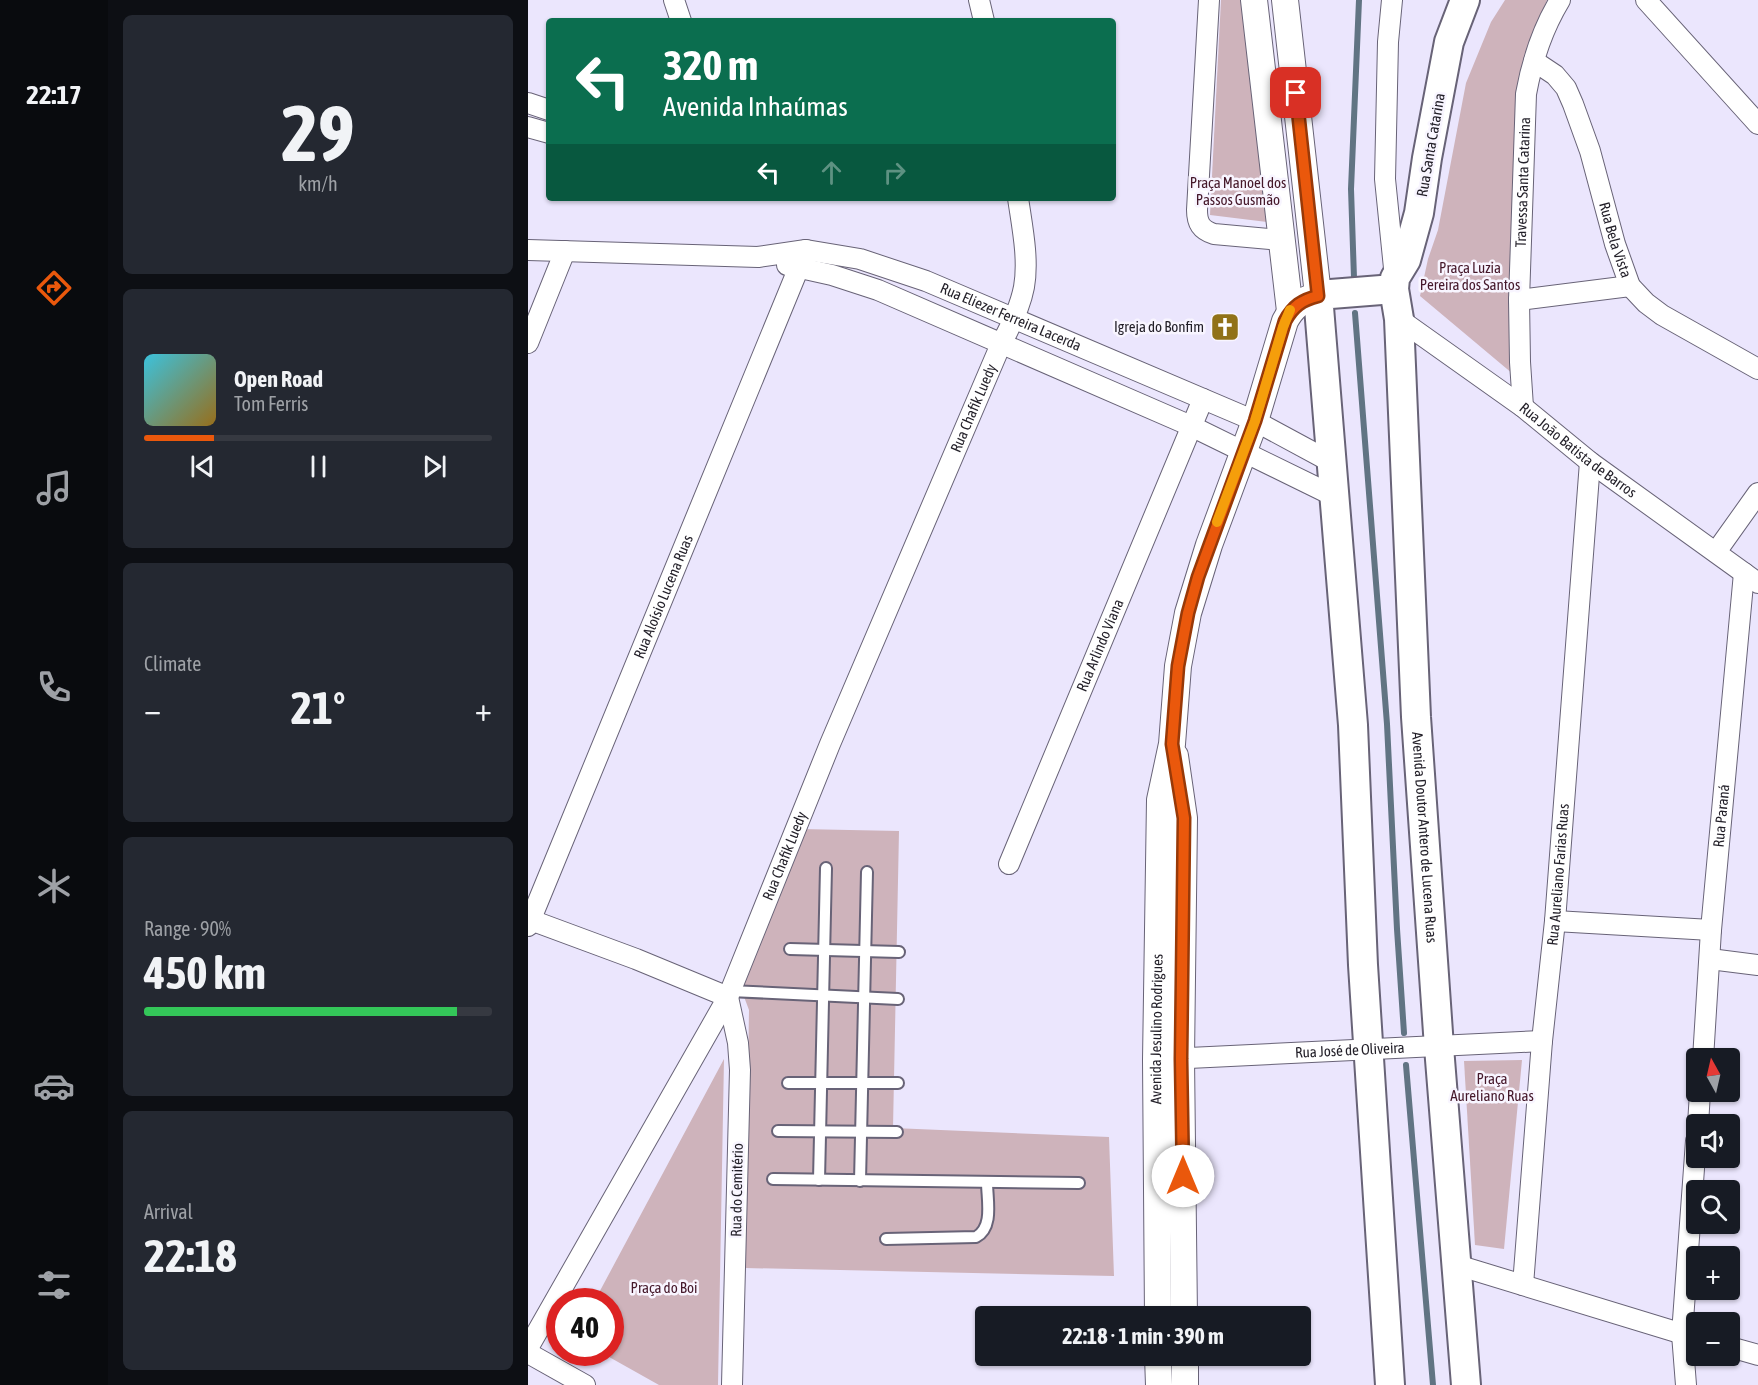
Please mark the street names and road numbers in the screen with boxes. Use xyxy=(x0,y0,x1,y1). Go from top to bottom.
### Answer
street label: Rua Santa Catarina xyxy=(1413,92,1448,198)
street label: Travessa Santa Catarina xyxy=(1512,117,1533,248)
street label: Rua Bela Vista xyxy=(1596,200,1635,280)
street label: Rua Eliezer Ferreira Lacerda xyxy=(938,279,1084,354)
street label: Rua Chafik Luedy xyxy=(947,361,999,455)
street label: Rua João Batista de Barros xyxy=(1516,399,1640,501)
street label: Rua Aloísio Lucena Ruas xyxy=(630,532,696,661)
street label: Rua Arlindo Viana xyxy=(1073,596,1127,694)
street label: Avenida Doutor Antero de Lucena Ruas xyxy=(1409,731,1441,944)
street label: Rua Paraná xyxy=(1710,783,1732,848)
street label: Rua Aureliano Farias Ruas xyxy=(1543,803,1572,946)
street label: Rua Chafik Luedy xyxy=(759,809,810,903)
street label: Avenida Jesulino Rodrigues xyxy=(1147,954,1166,1104)
street label: Rua José de Oliveira xyxy=(1295,1039,1405,1061)
street label: Rua do Cemitério xyxy=(727,1143,746,1237)

